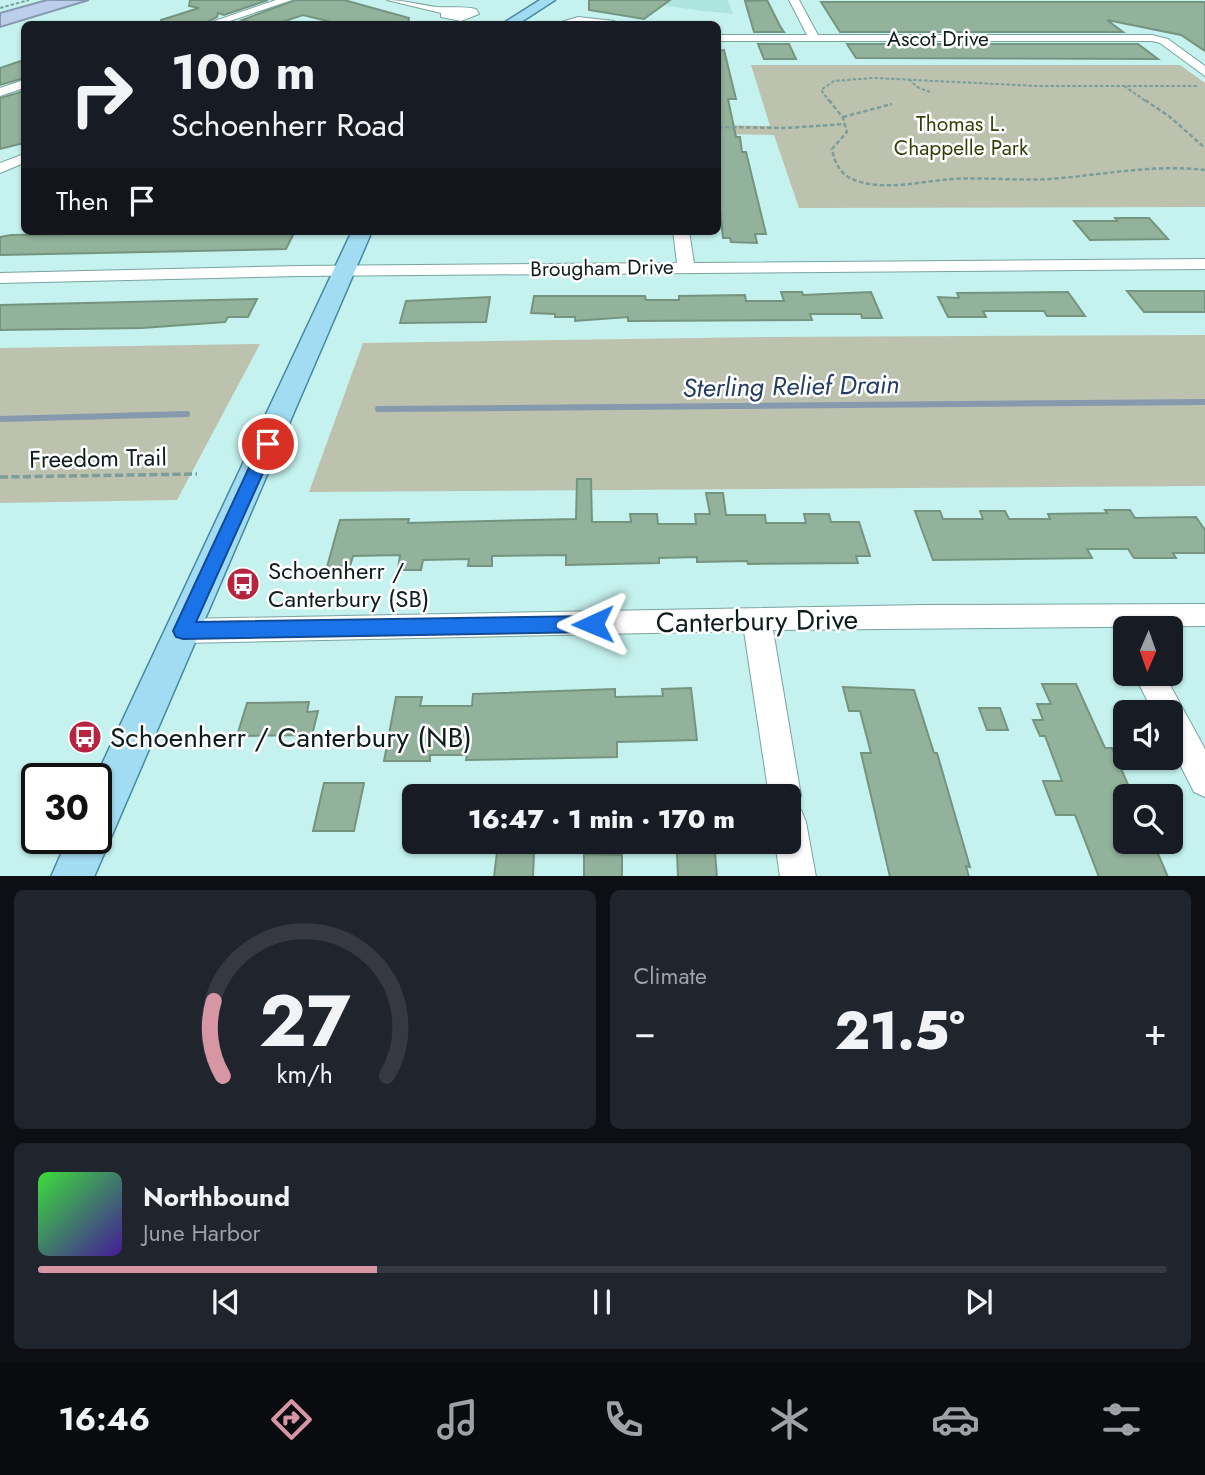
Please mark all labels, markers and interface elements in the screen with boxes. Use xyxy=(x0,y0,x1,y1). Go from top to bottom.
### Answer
street label: Ascot Drive xyxy=(887,24,989,54)
text: 100 m xyxy=(171,37,316,107)
icon: right xyxy=(56,49,147,140)
text: Schoenherr Road xyxy=(171,102,405,148)
park label: Thomas L. Chappelle Park xyxy=(894,109,1029,163)
text: Then xyxy=(56,182,109,220)
icon: arrive xyxy=(123,182,161,220)
street label: Brougham Drive xyxy=(530,252,674,284)
water label: Sterling Relief Drain xyxy=(682,365,900,407)
pin xyxy=(238,414,298,474)
icon: arrive xyxy=(249,425,287,463)
street label: Freedom Trail xyxy=(29,439,167,477)
place label: Schoenherr / Canterbury (SB) xyxy=(268,553,429,616)
bus stop icon: Schoenherr / Canterbury (SB) xyxy=(224,565,262,603)
position arrow xyxy=(556,587,630,661)
street label: Canterbury Drive xyxy=(656,599,858,643)
north arrow xyxy=(1113,616,1183,686)
map controls xyxy=(1113,616,1183,854)
button: sound xyxy=(1113,700,1183,770)
place label: Schoenherr / Canterbury (NB) xyxy=(110,717,472,758)
bus stop icon: Schoenherr / Canterbury (NB) xyxy=(66,718,104,756)
speed limit sign: 30 xyxy=(21,763,112,854)
button: search xyxy=(1113,784,1183,854)
text: 16:47 · 1 min · 170 m xyxy=(468,800,735,838)
text: Climate xyxy=(634,959,707,993)
text: 27 xyxy=(259,968,351,1073)
text: 21.5° xyxy=(835,993,965,1069)
text: − xyxy=(634,1004,656,1059)
text: + xyxy=(1144,1004,1167,1059)
text: km/h xyxy=(276,1055,333,1091)
text: Northbound xyxy=(143,1178,290,1216)
text: June Harbor xyxy=(143,1216,260,1250)
icon: previous xyxy=(207,1283,245,1321)
icon: pause xyxy=(583,1283,621,1321)
icon: next xyxy=(960,1283,998,1321)
icon: directions xyxy=(267,1395,316,1444)
icon: music xyxy=(433,1395,482,1444)
icon: phone xyxy=(599,1395,648,1444)
icon: climate xyxy=(765,1395,814,1444)
icon: car xyxy=(931,1395,980,1444)
icon: filters xyxy=(1097,1395,1146,1444)
text: 16:46 xyxy=(59,1396,150,1442)

